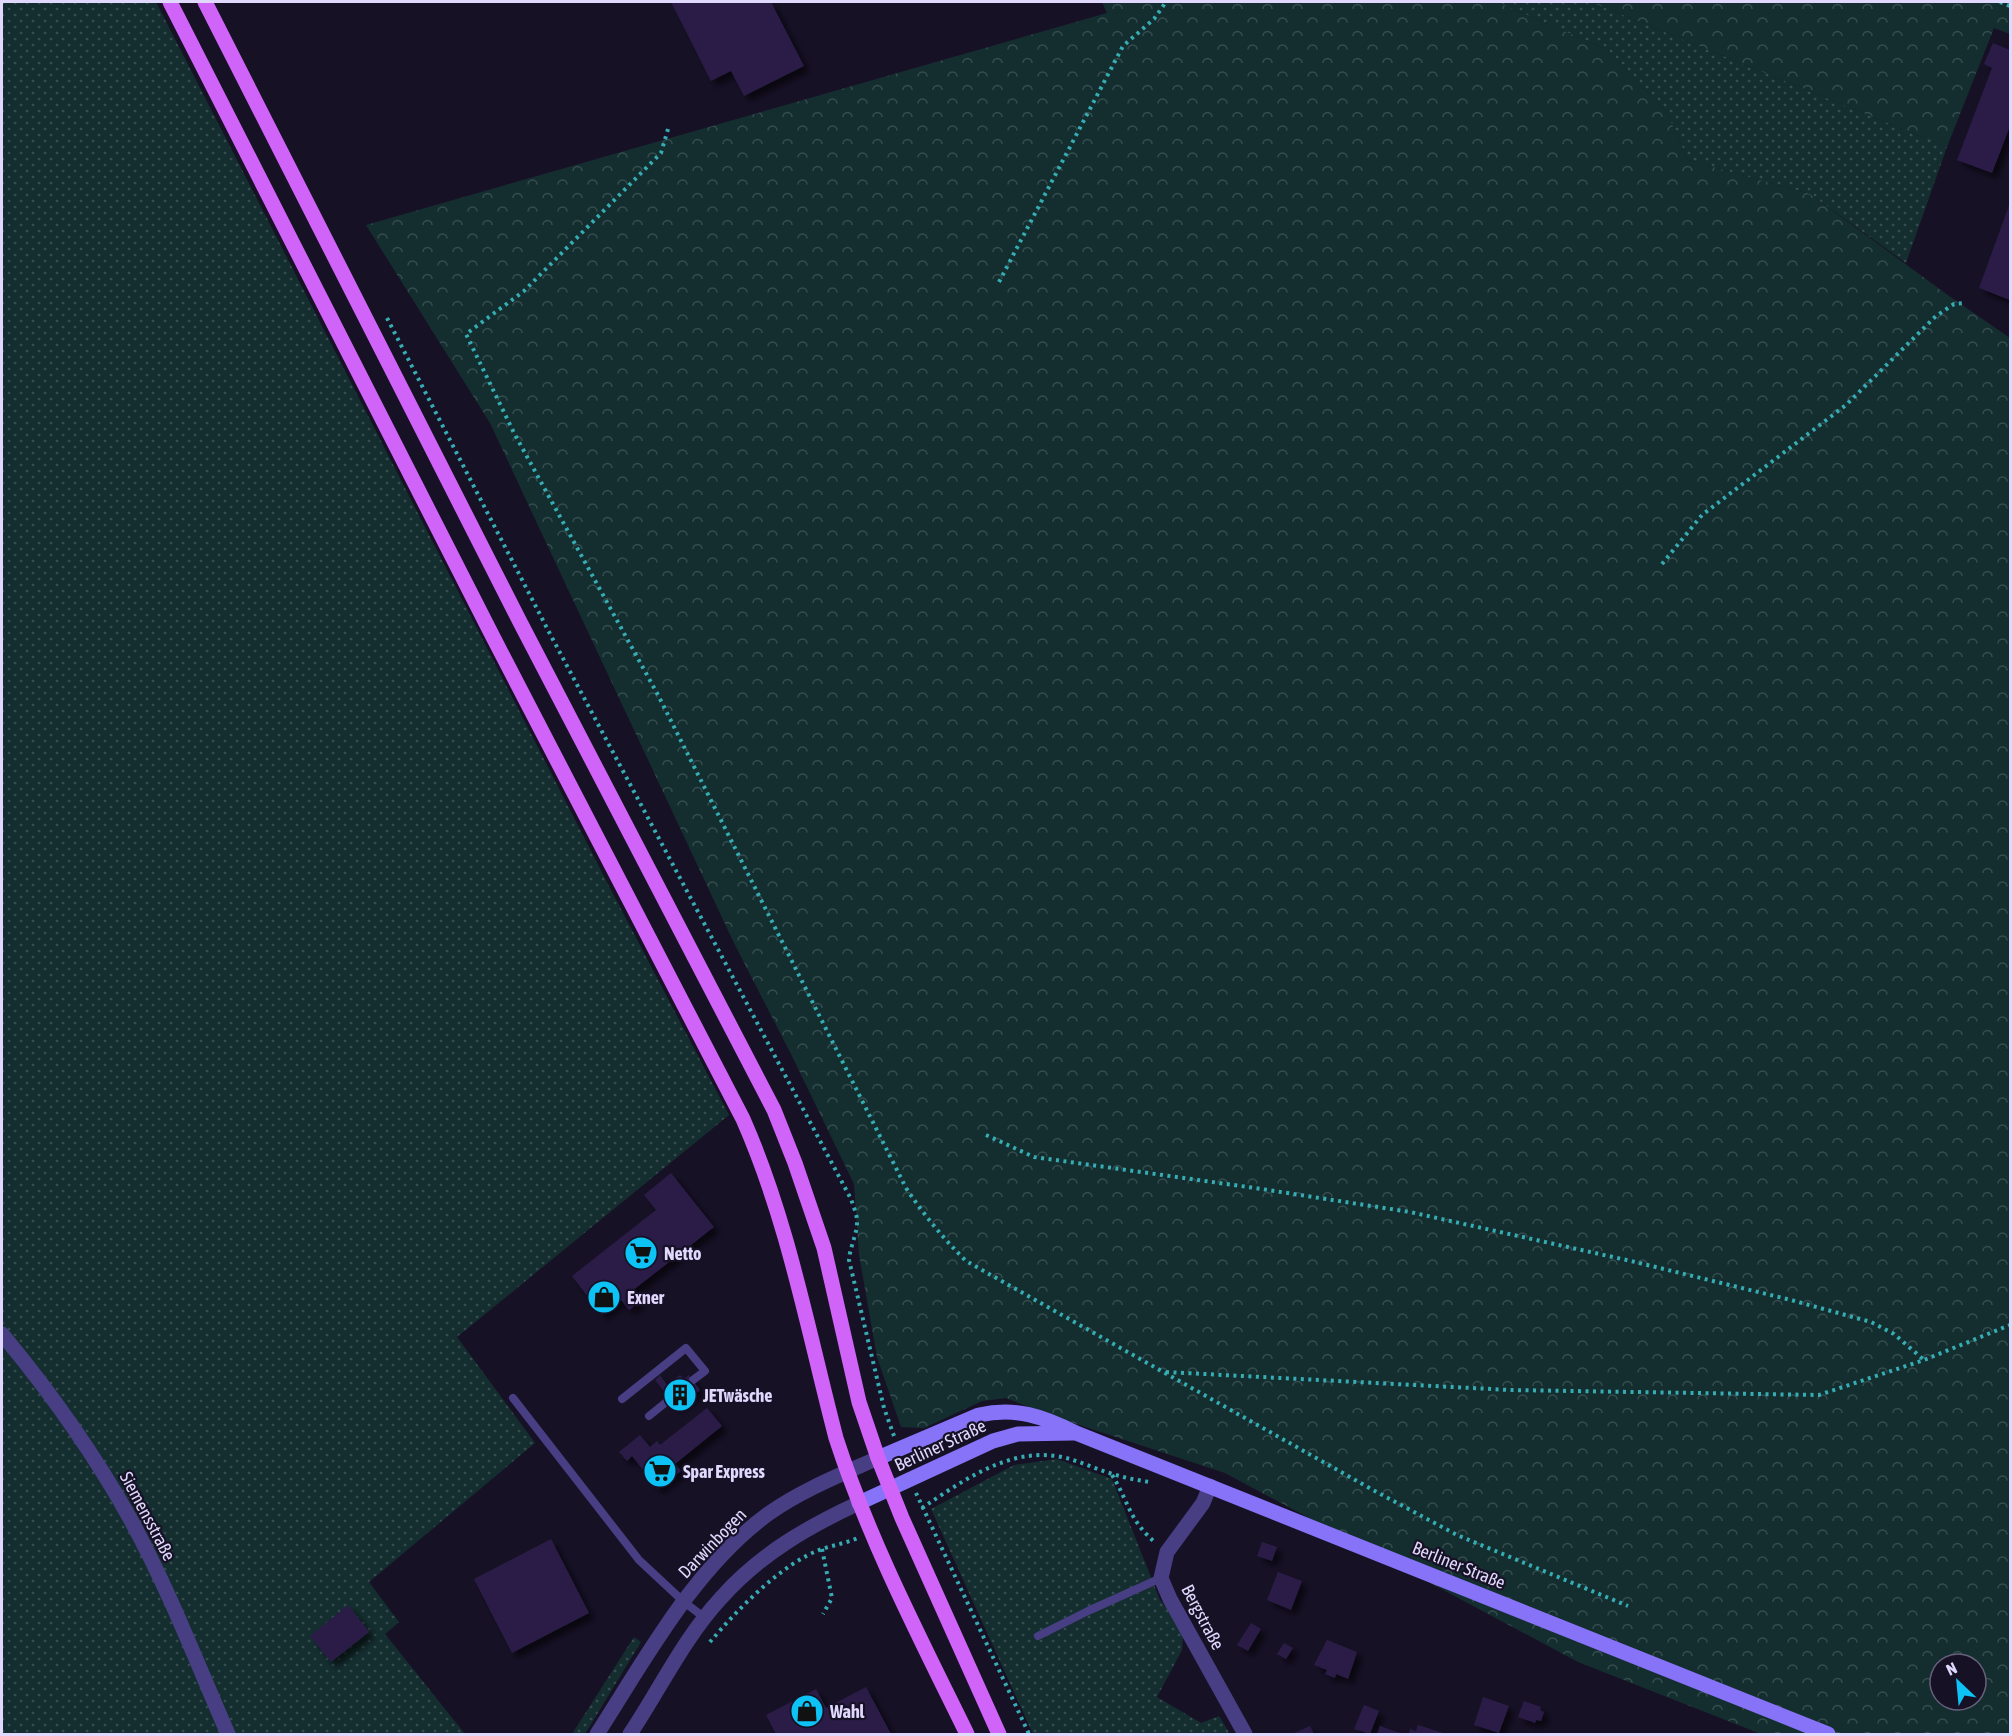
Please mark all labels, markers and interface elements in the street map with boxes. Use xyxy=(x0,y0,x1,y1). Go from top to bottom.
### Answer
supermarket icon: Netto xyxy=(623,1235,659,1271)
place label: Netto xyxy=(664,1243,701,1264)
shop icon: Exner xyxy=(586,1279,622,1315)
place label: Exner xyxy=(627,1287,665,1308)
building icon: JETwäsche xyxy=(662,1377,698,1413)
place label: JETwäsche xyxy=(702,1385,772,1406)
street label: Berliner Straße xyxy=(891,1415,989,1475)
supermarket icon: Spar Express xyxy=(642,1453,678,1489)
place label: Spar Express xyxy=(683,1461,766,1482)
street label: Siemensstraße xyxy=(116,1468,180,1564)
street label: Darwinbogen xyxy=(674,1504,750,1582)
street label: Berliner Straße xyxy=(1409,1537,1509,1593)
street label: Bergstraße xyxy=(1177,1581,1229,1653)
north arrow xyxy=(1928,1652,1988,1712)
text: N xyxy=(1943,1658,1960,1679)
shop icon: Wahl xyxy=(789,1693,825,1729)
place label: Wahl xyxy=(829,1701,865,1722)

